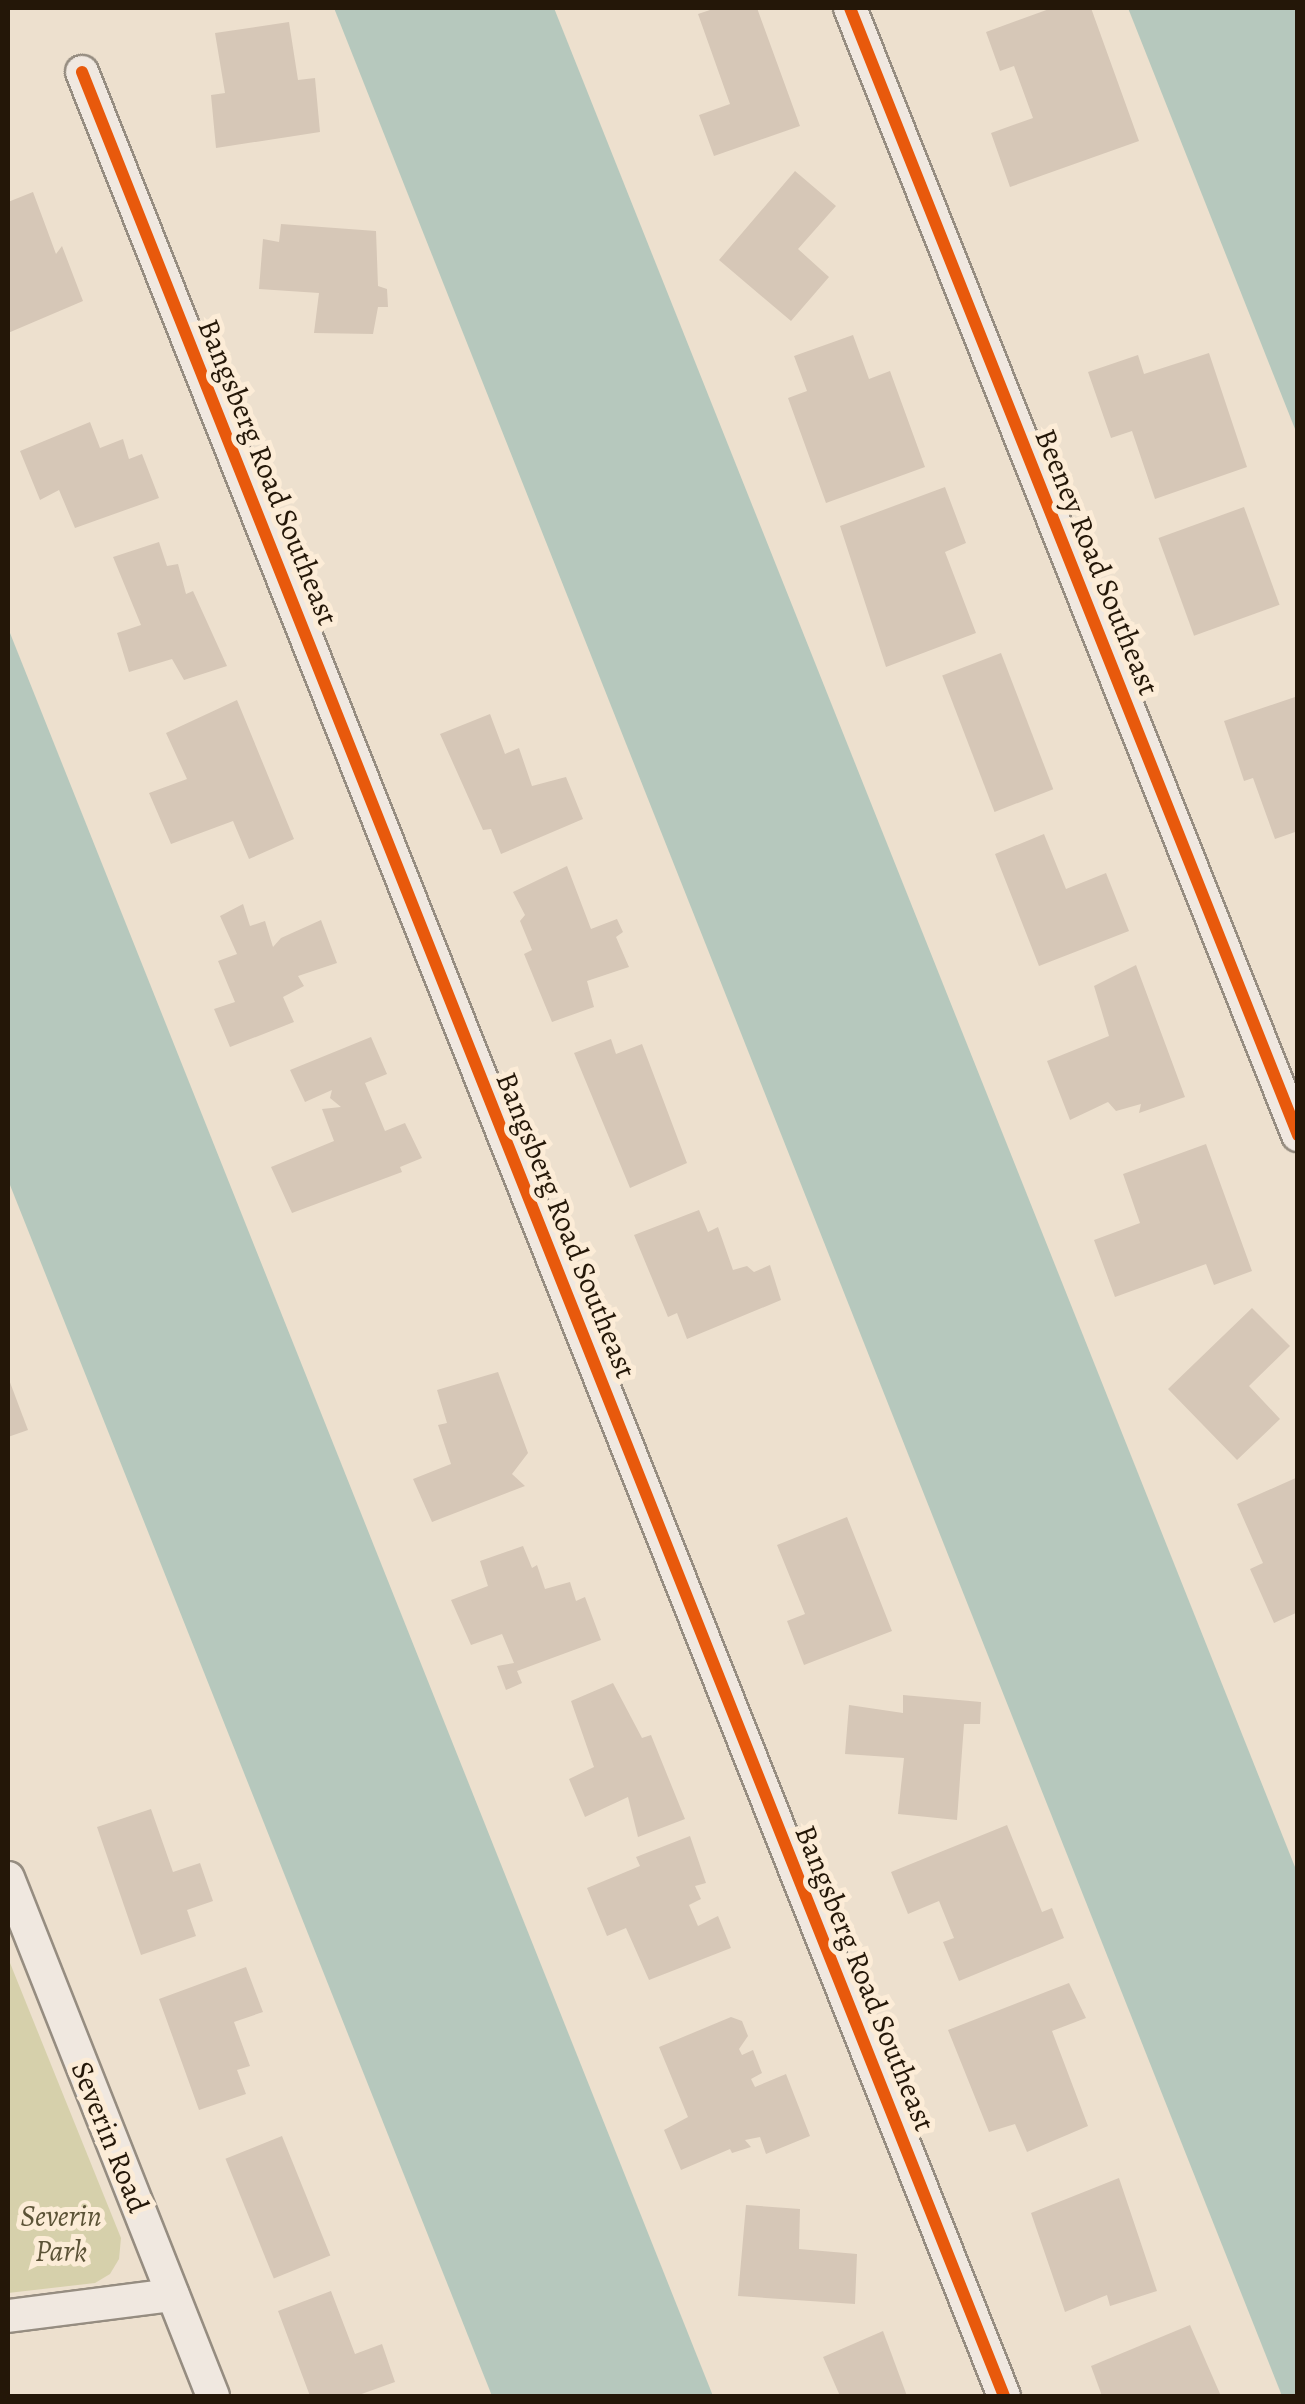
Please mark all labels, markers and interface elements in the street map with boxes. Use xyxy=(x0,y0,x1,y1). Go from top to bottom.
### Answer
street label: Bangsberg Road Southeast xyxy=(190,314,346,630)
street label: Beeney Road Southeast xyxy=(1027,424,1167,700)
street label: Bangsberg Road Southeast xyxy=(488,1067,644,1383)
street label: Bangsberg Road Southeast xyxy=(787,1820,943,2136)
street label: Severin Road xyxy=(63,2056,157,2218)
park label: Severin Park xyxy=(20,2198,102,2268)

